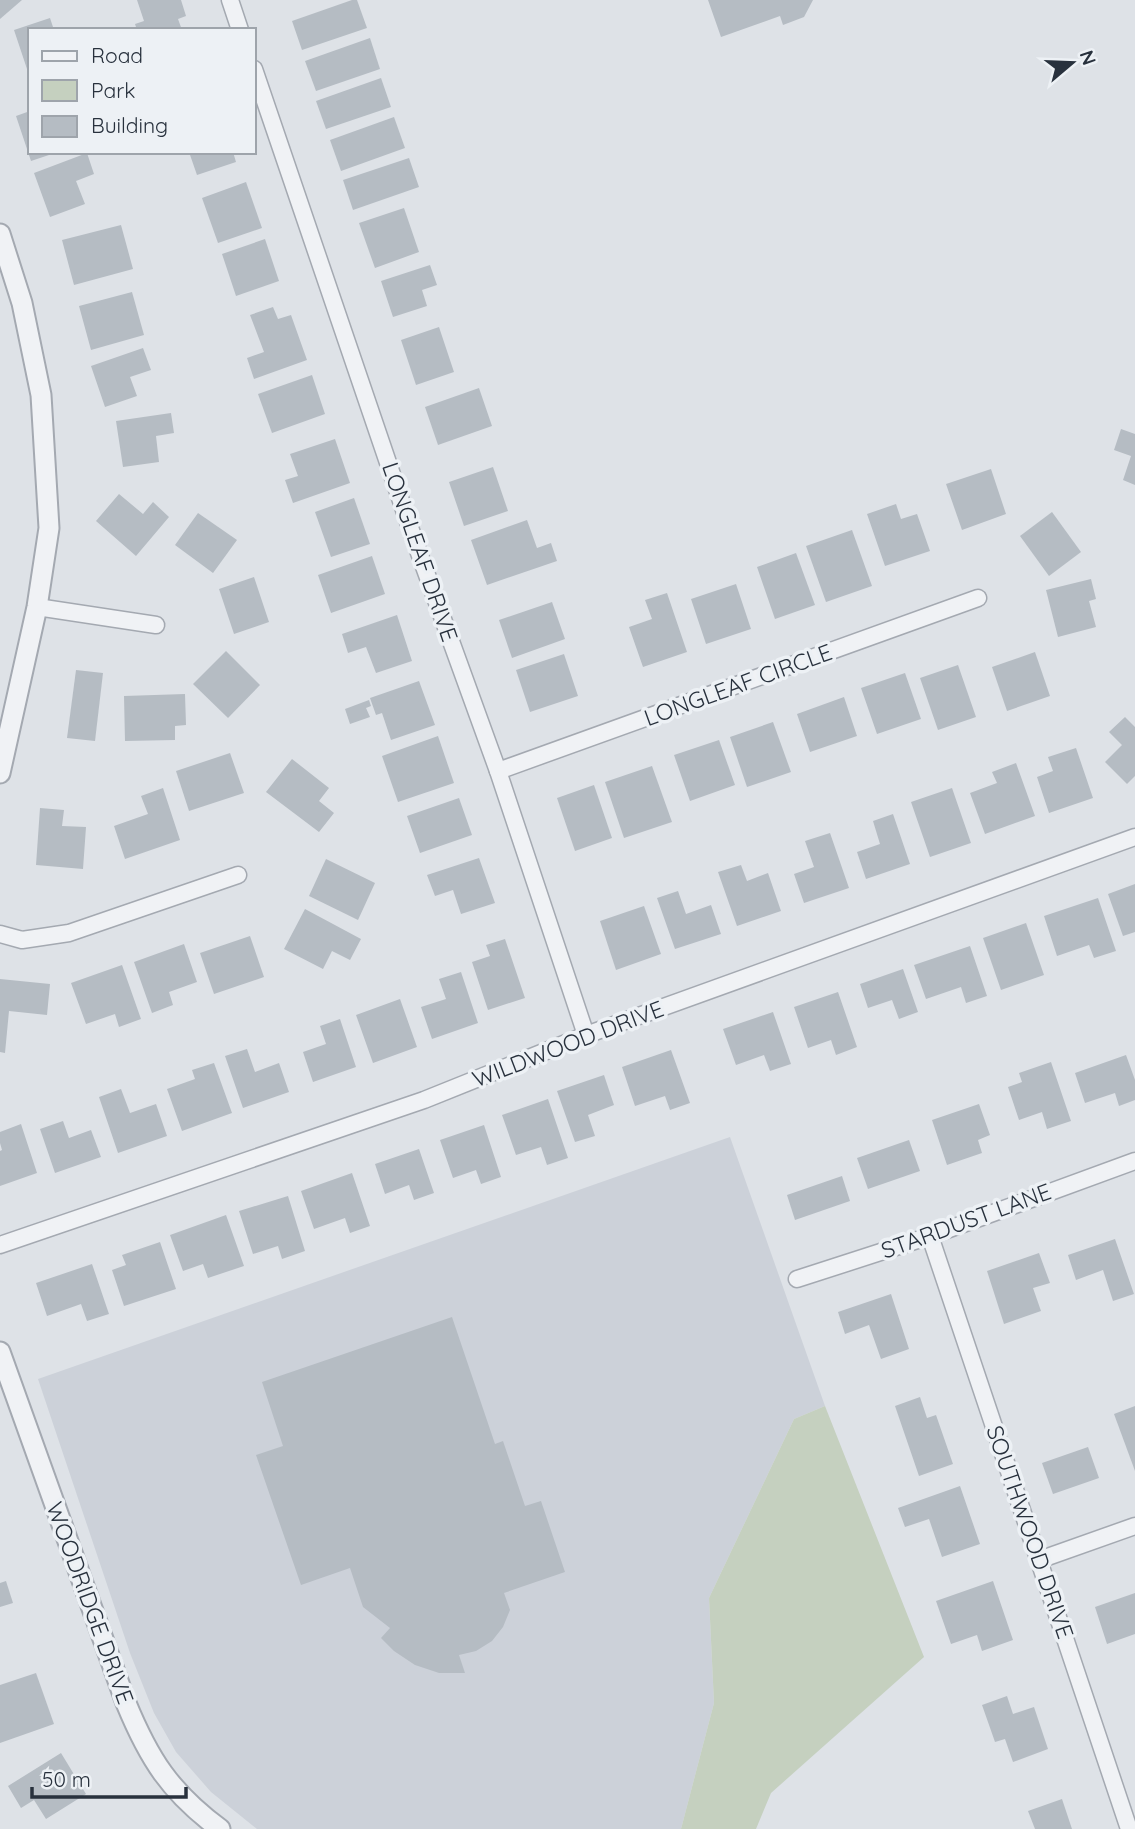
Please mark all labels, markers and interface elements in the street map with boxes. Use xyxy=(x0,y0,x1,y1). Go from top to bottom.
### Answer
legend xyxy=(28,28,256,154)
north arrow xyxy=(1037,28,1107,98)
text: Road xyxy=(91,42,143,68)
text: N xyxy=(1074,47,1102,68)
text: Park xyxy=(91,77,135,103)
text: Building xyxy=(91,112,168,138)
street label: LONGLEAF DRIVE xyxy=(376,458,465,645)
street label: LONGLEAF CIRCLE xyxy=(640,637,836,732)
street label: WILDWOOD DRIVE xyxy=(468,994,668,1093)
street label: STARDUST LANE xyxy=(877,1176,1055,1265)
street label: SOUTHWOOD DRIVE xyxy=(980,1421,1081,1642)
street label: WOODRIDGE DRIVE xyxy=(40,1498,141,1708)
scale bar xyxy=(32,1756,186,1800)
text: 50 m xyxy=(42,1766,91,1792)

